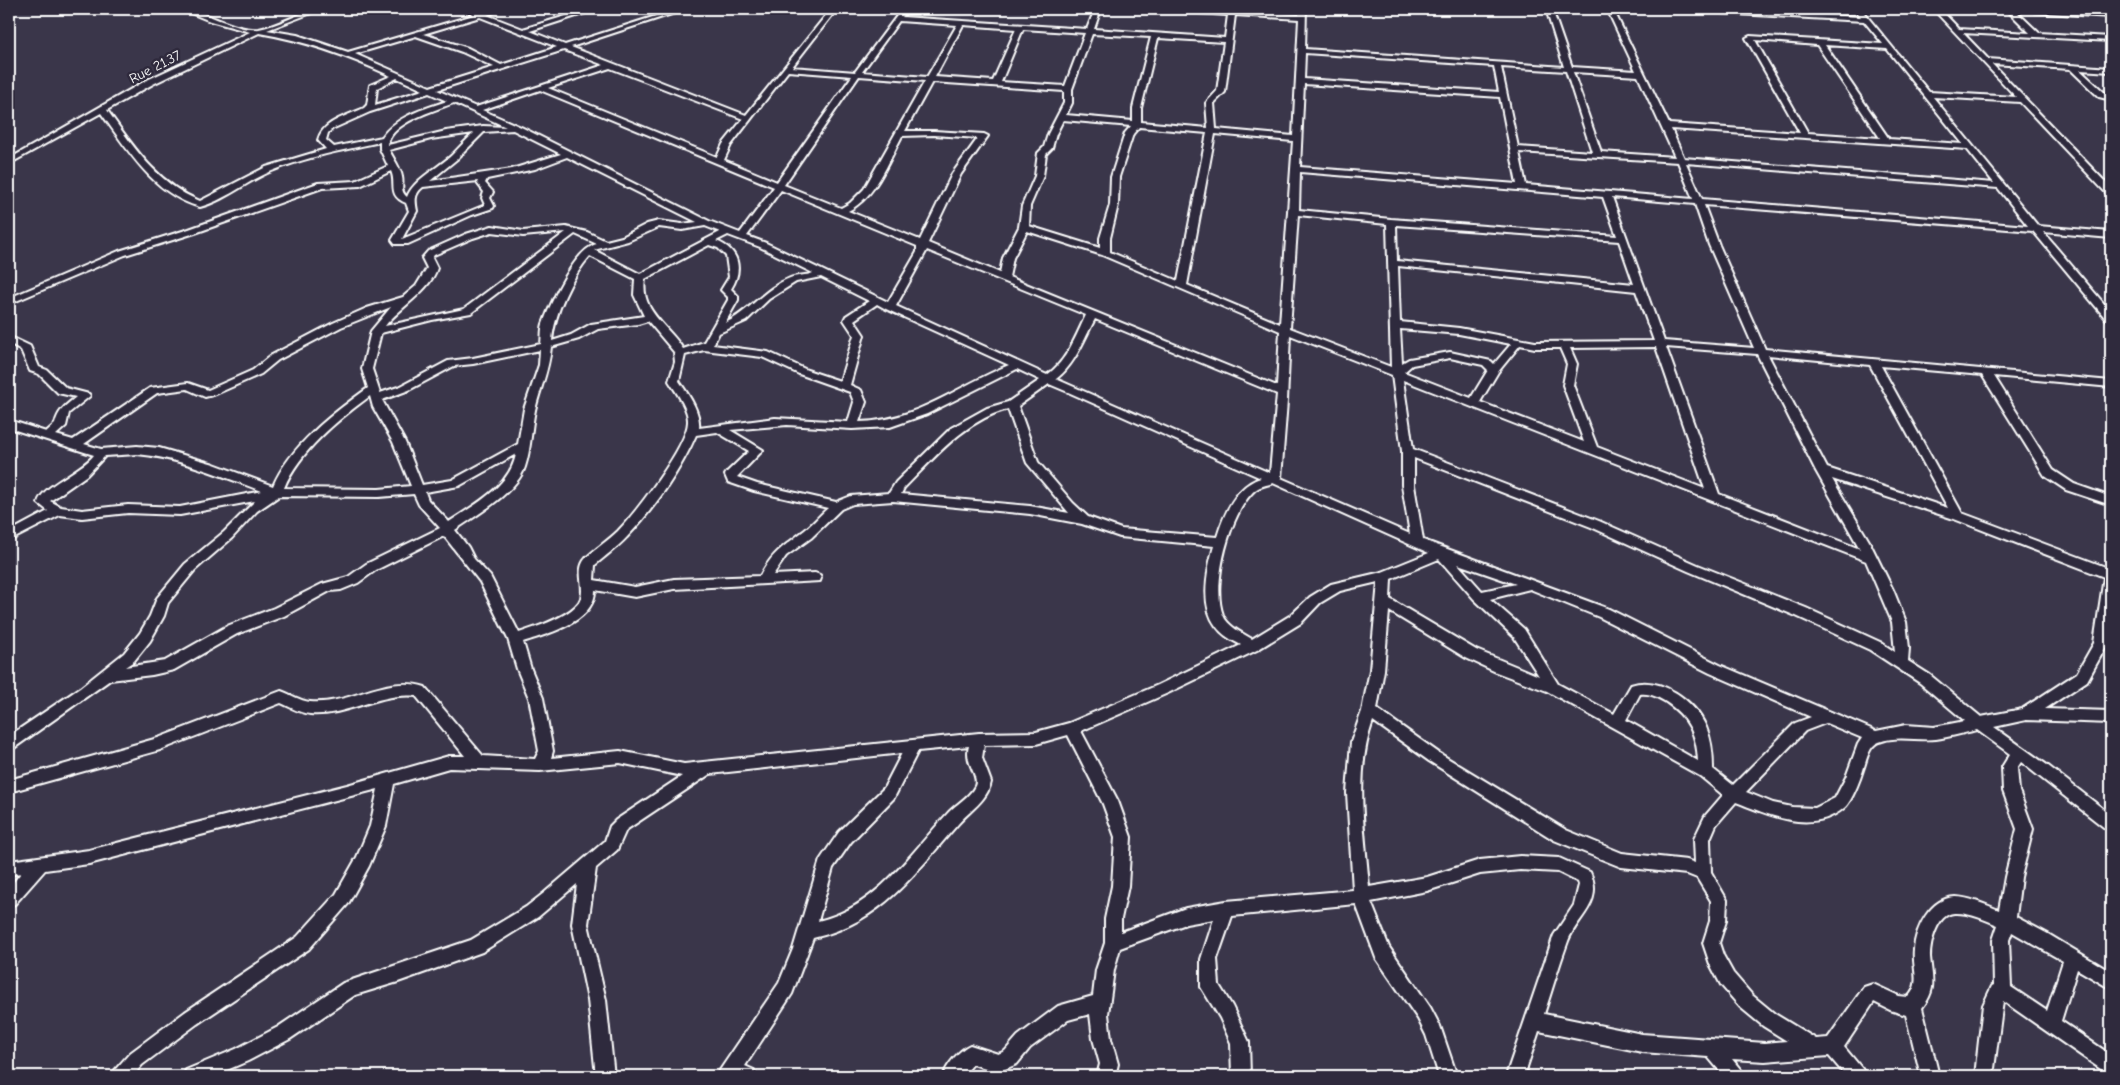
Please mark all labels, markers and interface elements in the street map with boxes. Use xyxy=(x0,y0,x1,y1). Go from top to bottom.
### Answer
street label: Rue 21.37 xyxy=(126,47,184,87)

